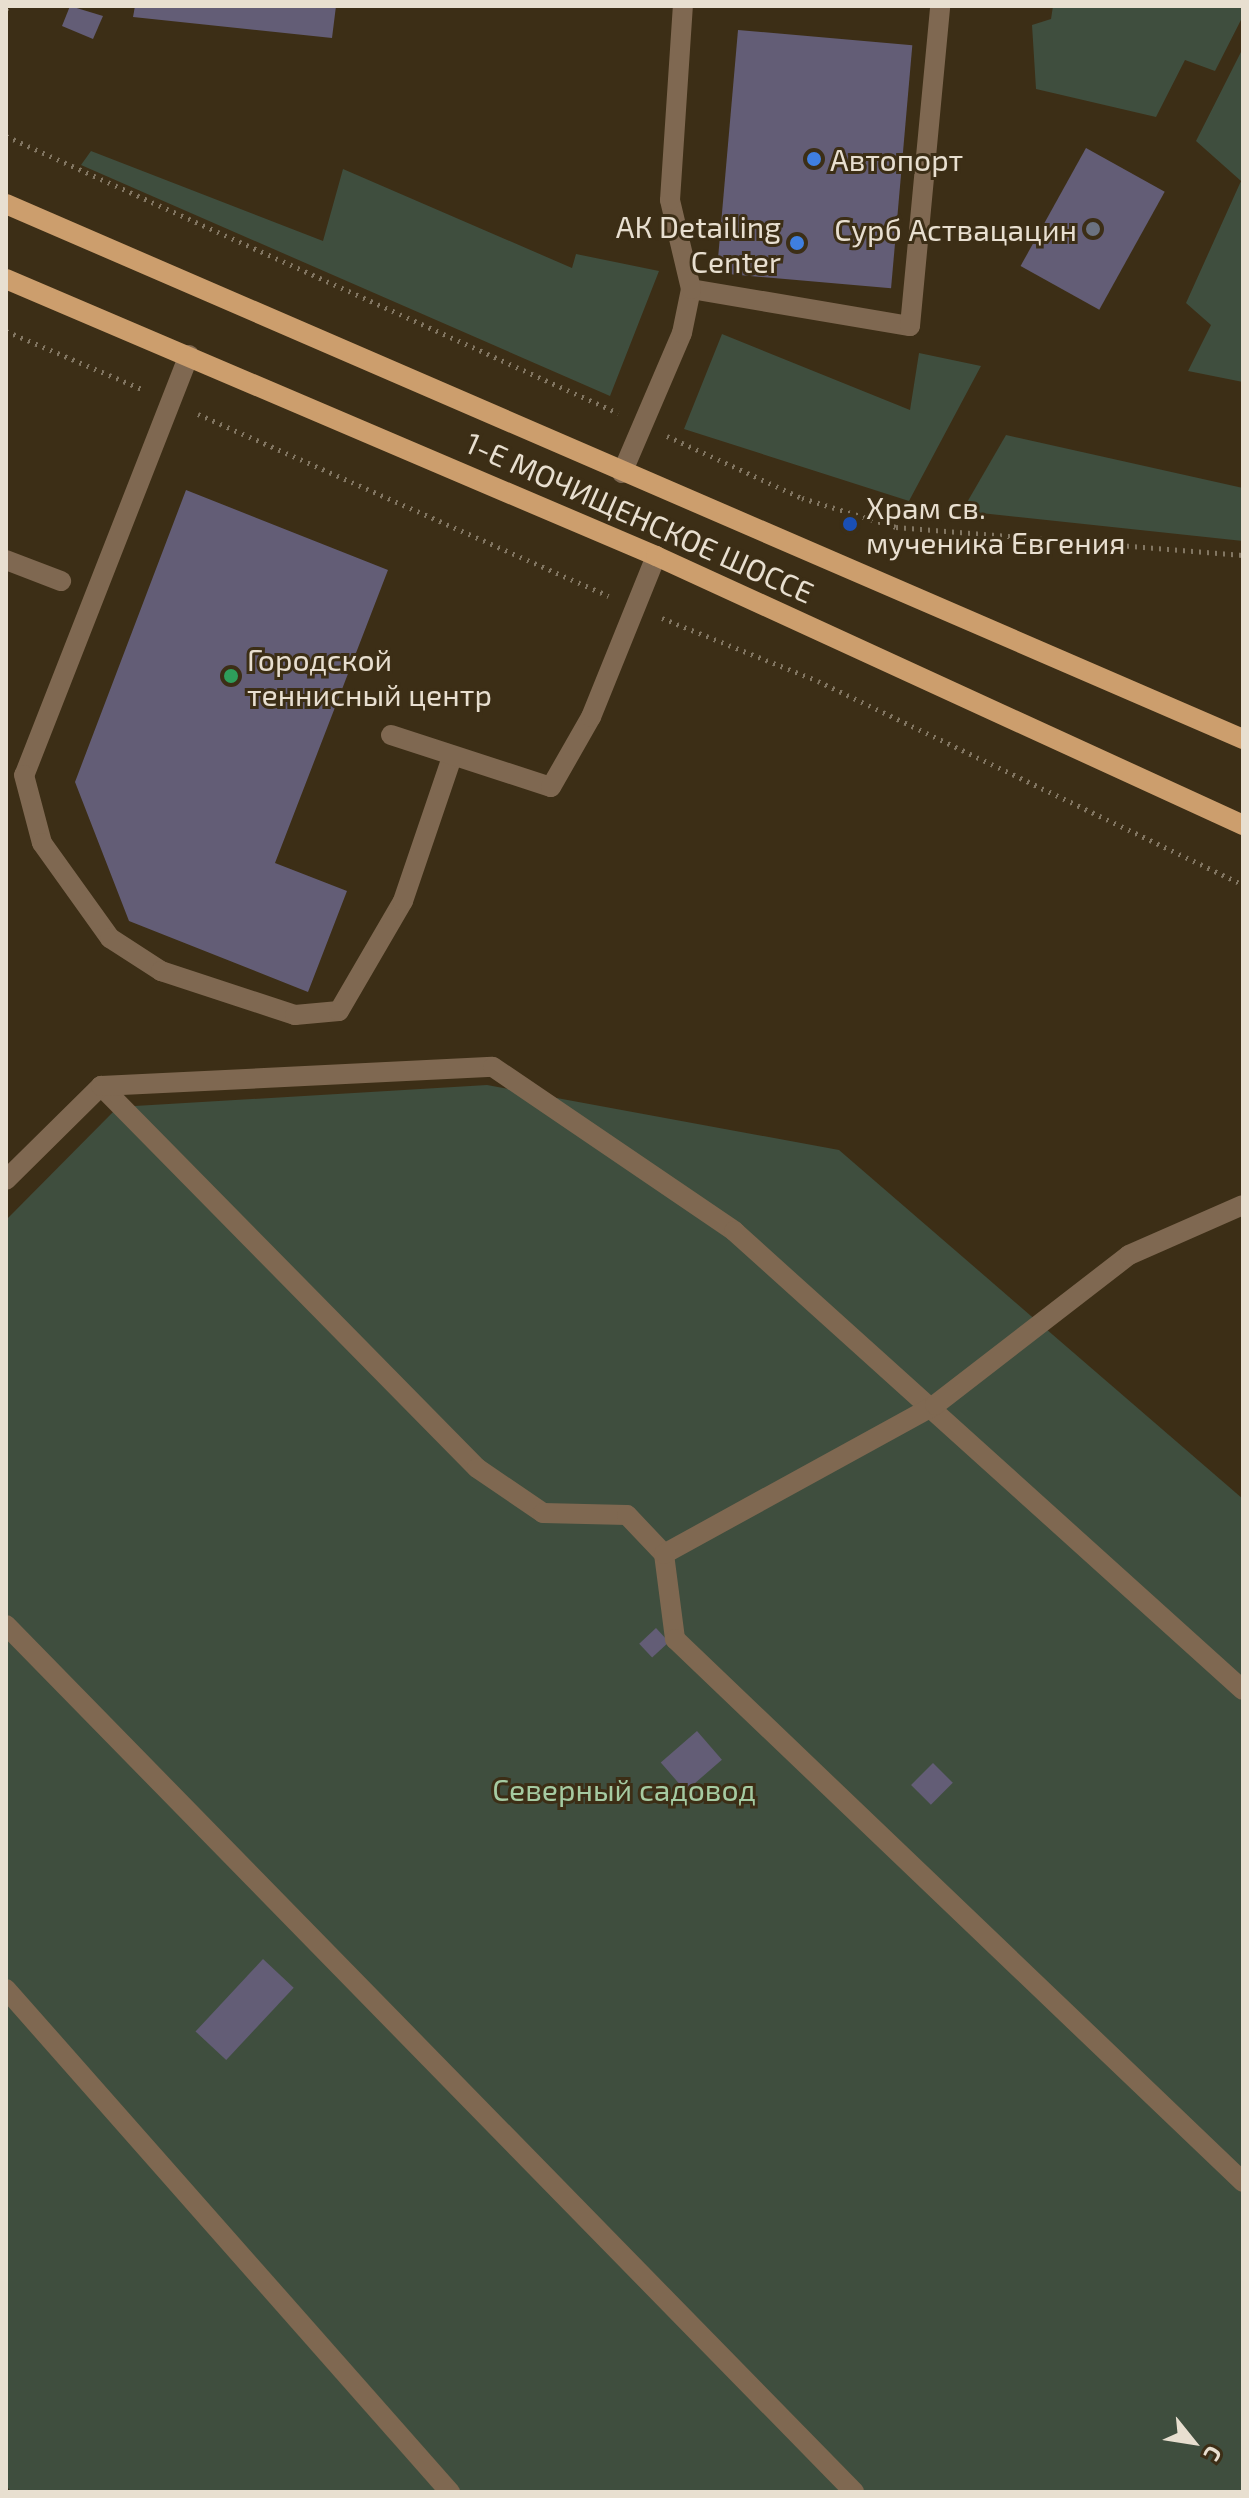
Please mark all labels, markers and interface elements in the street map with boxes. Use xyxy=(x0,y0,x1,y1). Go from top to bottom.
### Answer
place label: Автопорт xyxy=(830,141,963,177)
marker: Автопорт xyxy=(805,150,823,168)
place label: АК Detailing Center xyxy=(616,208,781,278)
place label: Сурб Аствацацин xyxy=(834,211,1077,247)
marker: Сурб Аствацацин xyxy=(1084,220,1102,238)
marker: АК Detailing Center xyxy=(788,234,806,252)
street label: 1-Е МОЧИЩЕНСКОЕ ШОССЕ xyxy=(460,424,820,610)
place label: Храм св. мученика Евгения xyxy=(866,489,1126,560)
marker: Храм св. мученика Евгения xyxy=(841,515,859,533)
place label: Городской теннисный центр xyxy=(247,641,492,712)
marker: Городской теннисный центр xyxy=(222,667,240,685)
park label: Северный садовод xyxy=(492,1771,756,1807)
north arrow xyxy=(1153,2402,1233,2482)
text: С xyxy=(1199,2442,1228,2466)

